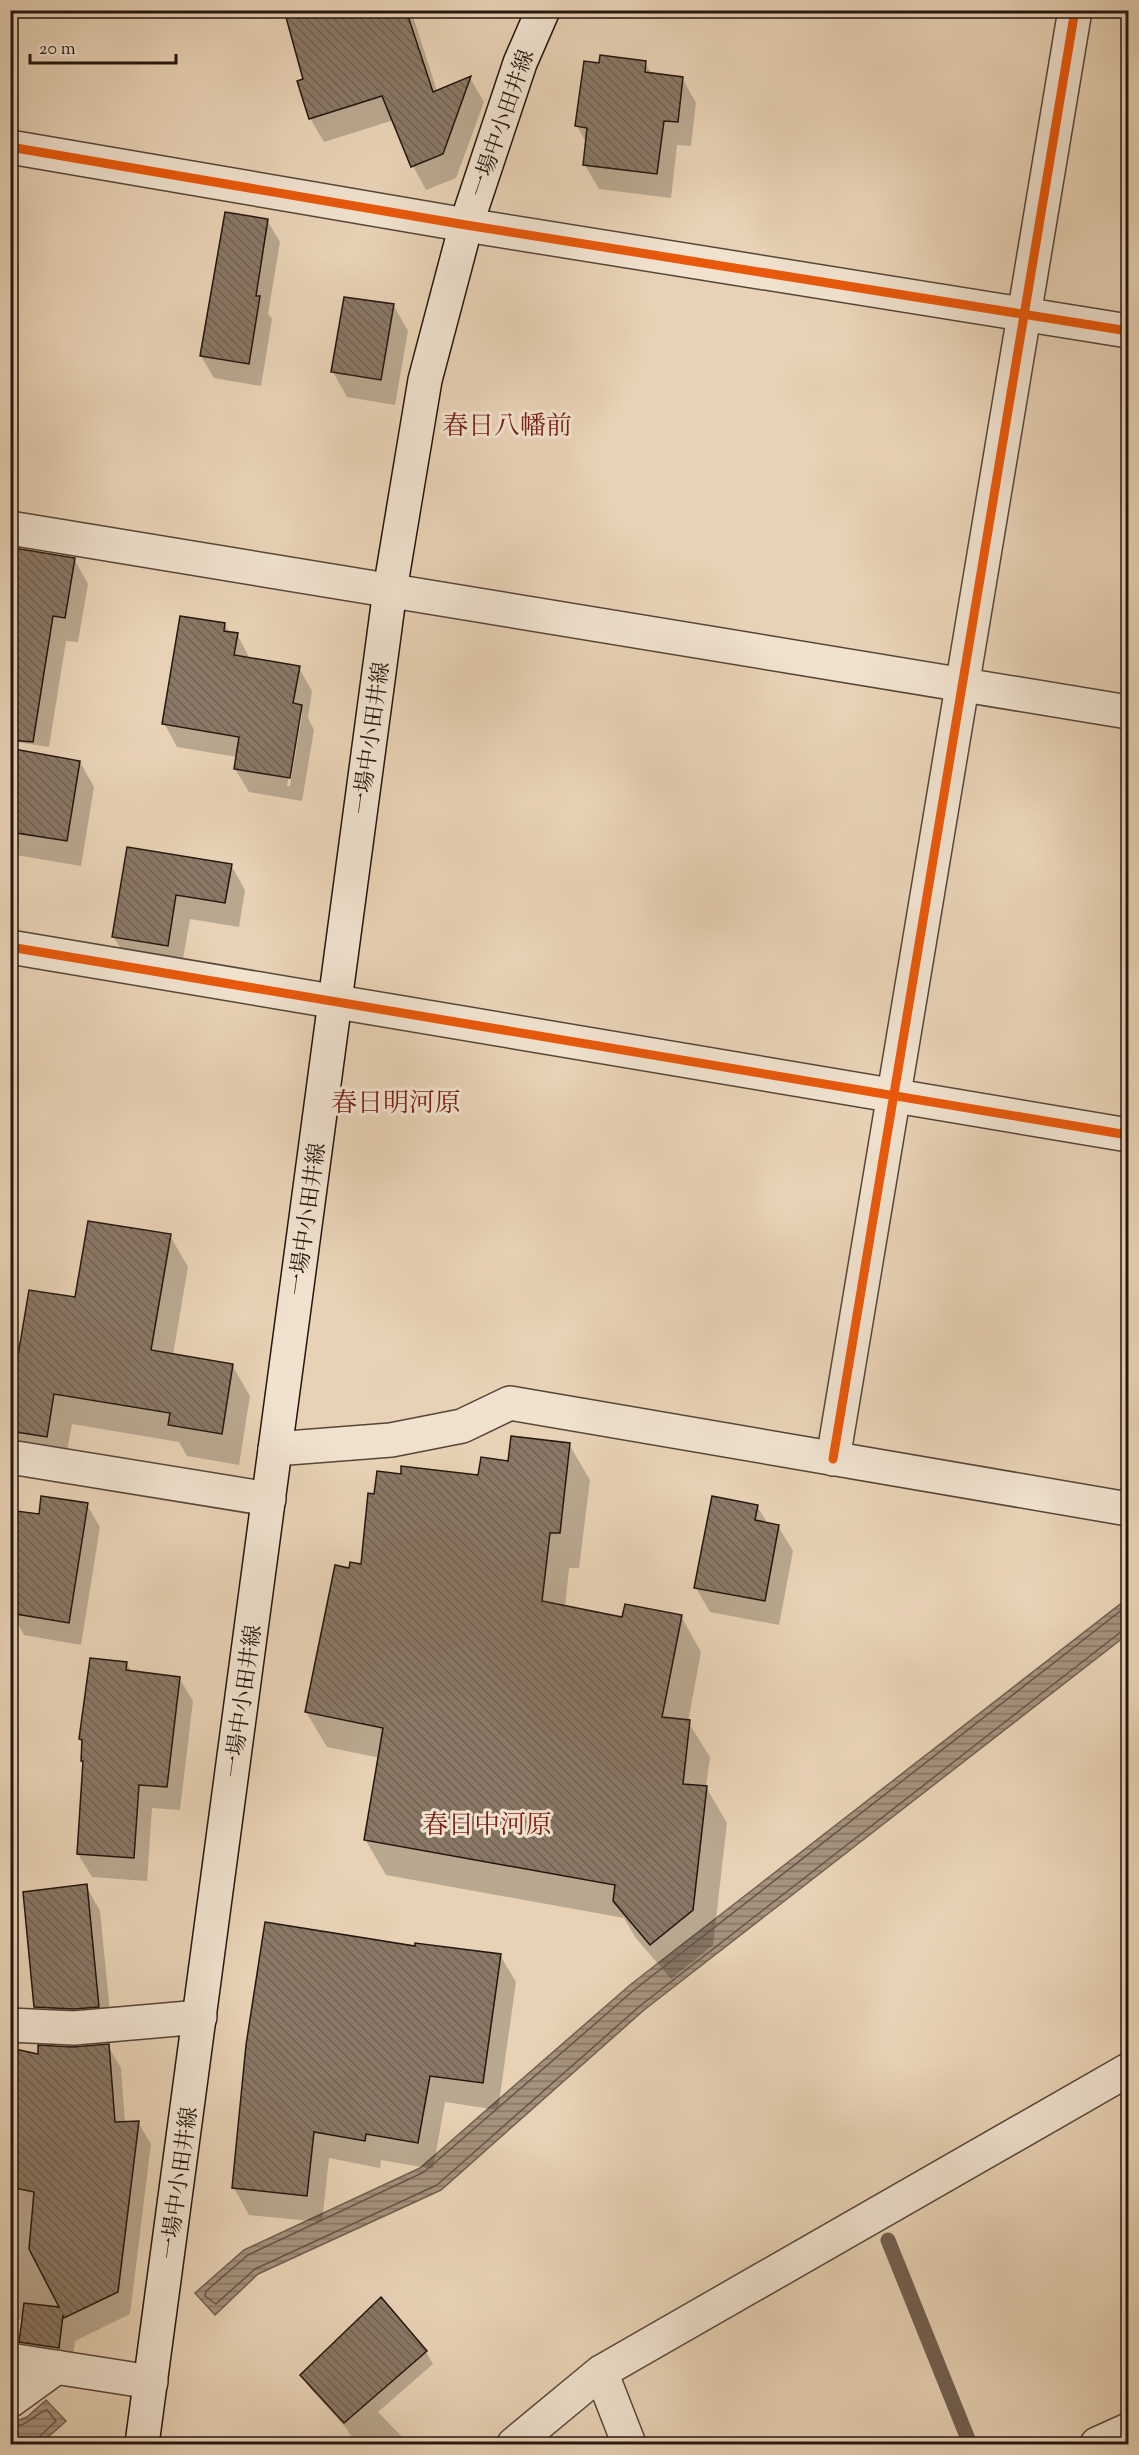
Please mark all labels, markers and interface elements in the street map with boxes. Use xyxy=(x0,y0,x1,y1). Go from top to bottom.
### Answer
scale bar xyxy=(30,27,176,65)
text: 20 m xyxy=(39,37,76,63)
street label: 一場中小田井線 xyxy=(464,46,544,202)
district label: 春日八幡前 xyxy=(442,409,572,446)
street label: 一場中小田井線 xyxy=(346,660,400,817)
district label: 春日明河原 xyxy=(331,1086,461,1123)
street label: 一場中小田井線 xyxy=(282,1141,336,1298)
street label: 一場中小田井線 xyxy=(218,1623,272,1780)
district label: 春日中河原 xyxy=(422,1808,552,1845)
street label: 一場中小田井線 xyxy=(154,2105,208,2262)

